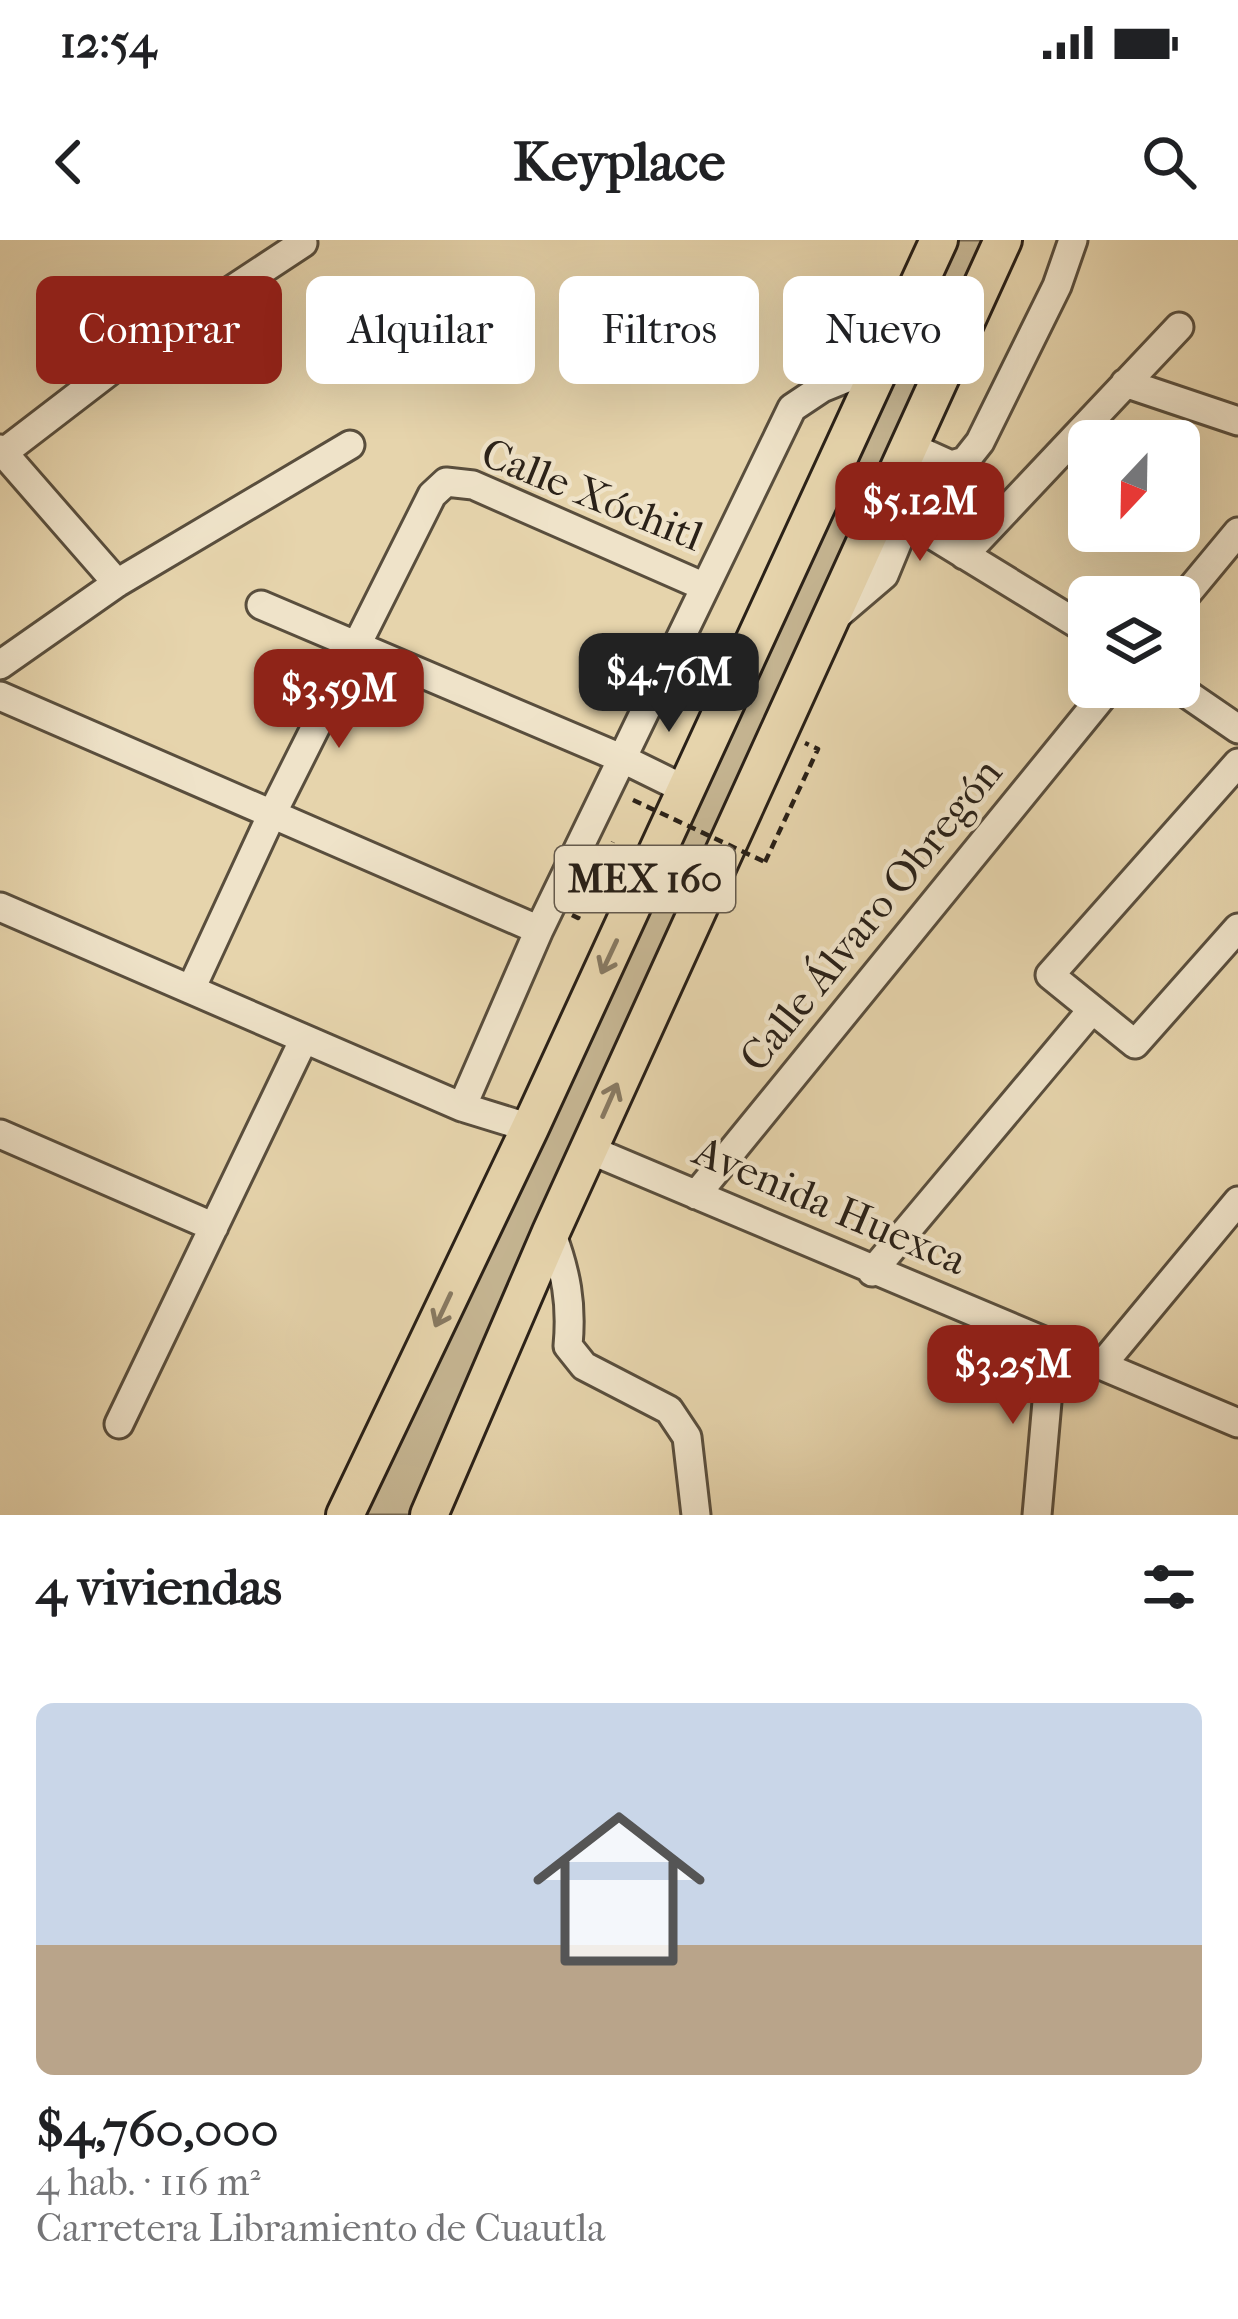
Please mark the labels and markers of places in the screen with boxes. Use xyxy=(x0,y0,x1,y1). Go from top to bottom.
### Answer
pin: $5.12M xyxy=(822,462,1018,564)
pin: $4.76M xyxy=(571,633,767,735)
pin: $3.59M xyxy=(241,649,437,751)
pin: $3.25M xyxy=(915,1325,1111,1427)

